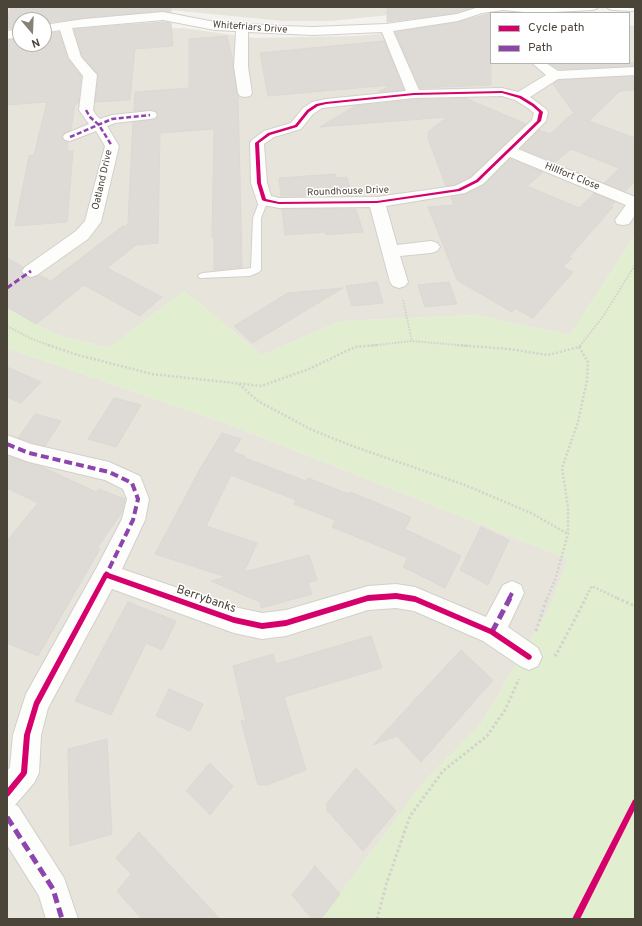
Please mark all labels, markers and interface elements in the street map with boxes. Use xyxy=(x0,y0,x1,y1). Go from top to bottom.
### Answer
north arrow xyxy=(12,12,52,52)
legend xyxy=(490,12,630,64)
street label: Whitefriars Drive xyxy=(212,19,288,37)
text: Cycle path xyxy=(528,20,585,36)
text: N xyxy=(30,34,42,50)
text: Path xyxy=(528,40,553,56)
street label: Oatland Drive xyxy=(90,149,116,211)
street label: Hillfort Close xyxy=(543,161,601,193)
street label: Roundhouse Drive xyxy=(307,185,389,199)
street label: Berrybanks xyxy=(174,583,238,617)

